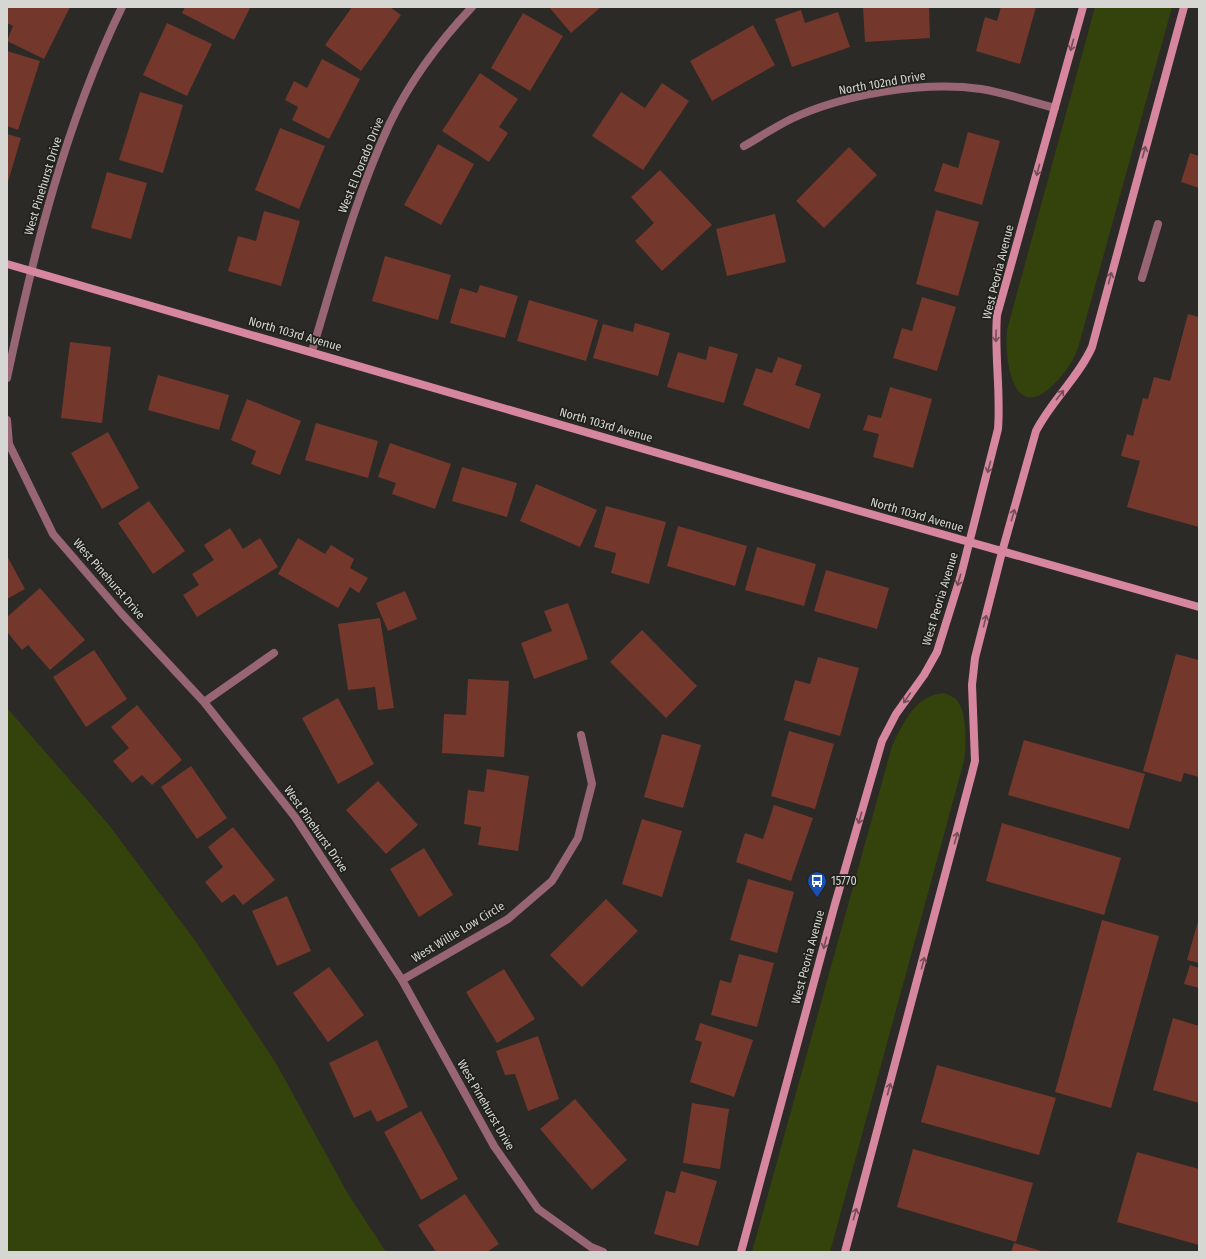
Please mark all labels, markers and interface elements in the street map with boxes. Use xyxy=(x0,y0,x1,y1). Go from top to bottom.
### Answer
one-way arrow xyxy=(1068,38,1075,51)
street label: North 102nd Drive xyxy=(837,68,927,98)
street label: West El Dorado Drive xyxy=(335,115,387,215)
street label: West Pinehurst Drive xyxy=(21,135,65,237)
one-way arrow xyxy=(1141,146,1149,159)
one-way arrow xyxy=(1034,163,1041,176)
street label: West Peoria Avenue xyxy=(979,223,1017,321)
one-way arrow xyxy=(1107,272,1115,285)
street label: North 103rd Avenue xyxy=(247,314,343,354)
one-way arrow xyxy=(992,329,1000,342)
one-way arrow xyxy=(1055,390,1064,401)
street label: North 103rd Avenue xyxy=(558,405,654,445)
one-way arrow xyxy=(985,460,992,473)
street label: North 103rd Avenue xyxy=(869,495,965,535)
one-way arrow xyxy=(1010,509,1017,522)
street label: West Pinehurst Drive xyxy=(70,536,148,622)
street label: West Peoria Avenue xyxy=(919,551,961,647)
one-way arrow xyxy=(955,574,962,587)
one-way arrow xyxy=(982,614,989,627)
one-way arrow xyxy=(903,692,911,703)
street label: West Pinehurst Drive xyxy=(281,783,351,875)
one-way arrow xyxy=(856,811,863,824)
one-way arrow xyxy=(953,831,960,844)
bus stop icon: 15770 xyxy=(806,870,828,898)
place label: 15770 xyxy=(831,874,857,888)
street label: West Willie Low Circle xyxy=(409,899,507,965)
street label: West Peoria Avenue xyxy=(789,908,827,1006)
one-way arrow xyxy=(821,936,828,949)
one-way arrow xyxy=(919,957,927,970)
street label: West Pinehurst Drive xyxy=(454,1057,518,1153)
one-way arrow xyxy=(886,1083,894,1096)
one-way arrow xyxy=(852,1208,859,1221)

